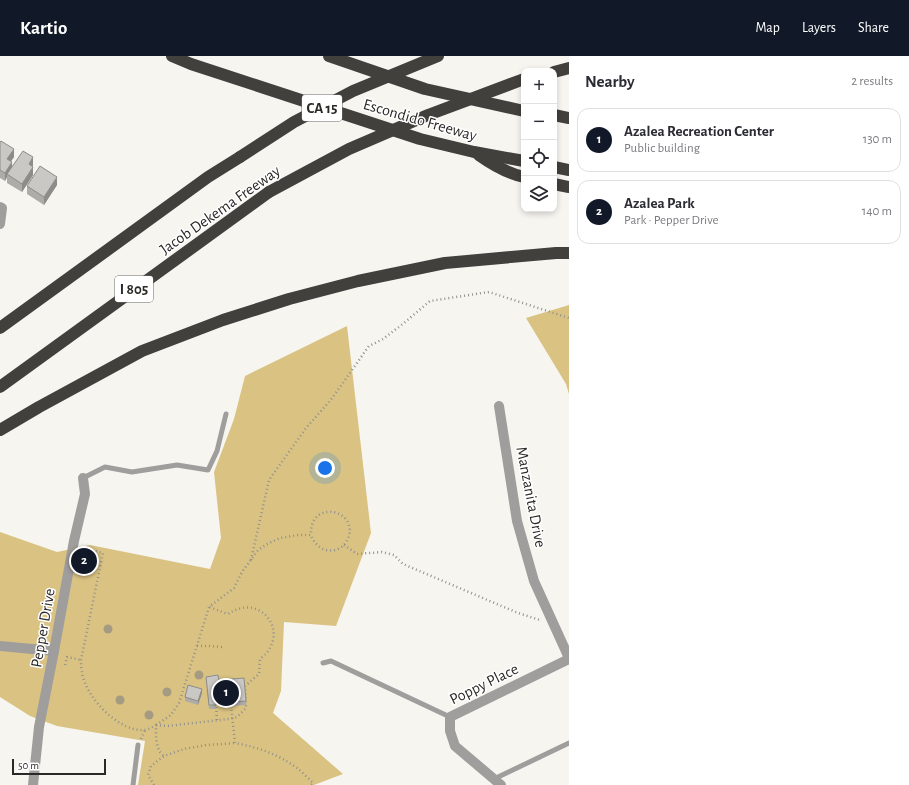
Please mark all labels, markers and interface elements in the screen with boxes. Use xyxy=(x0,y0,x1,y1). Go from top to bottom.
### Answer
text: Kartio xyxy=(20,19,67,38)
text: Map xyxy=(755,21,780,35)
text: Layers xyxy=(802,21,836,35)
text: Share xyxy=(858,21,889,35)
map controls xyxy=(521,68,557,212)
button: + xyxy=(521,68,557,104)
text: Nearby xyxy=(585,73,635,90)
text: 2 results xyxy=(851,75,893,88)
road number: CA 15 xyxy=(302,95,342,121)
street label: Escondido Freeway xyxy=(361,96,479,145)
button: − xyxy=(521,104,557,140)
text: Azalea Recreation Center xyxy=(624,124,774,139)
text: 1 xyxy=(597,133,601,146)
text: 130 m xyxy=(863,133,892,146)
button: locate xyxy=(521,140,557,176)
text: Public building xyxy=(624,142,700,155)
street label: Jacob Dekema Freeway xyxy=(157,162,284,258)
button: layers xyxy=(521,176,557,212)
text: Azalea Park xyxy=(624,196,695,211)
text: 2 xyxy=(596,205,602,218)
text: 140 m xyxy=(862,205,892,218)
text: Park · Pepper Drive xyxy=(624,214,719,227)
road number: I 805 xyxy=(115,276,153,302)
street label: Manzanita Drive xyxy=(513,445,549,549)
your location xyxy=(315,458,335,478)
pin: 2 xyxy=(71,546,97,576)
street label: Pepper Drive xyxy=(28,587,58,669)
street label: Poppy Place xyxy=(447,661,521,708)
pin: 1 xyxy=(213,678,239,708)
scale bar xyxy=(12,757,106,776)
text: 50 m xyxy=(18,760,39,771)

